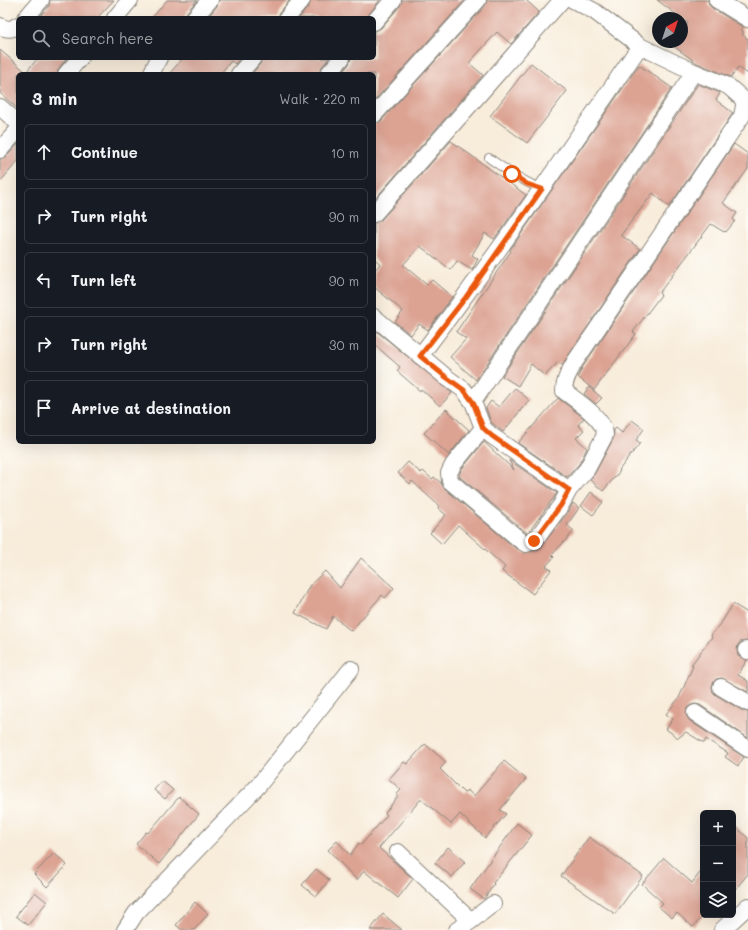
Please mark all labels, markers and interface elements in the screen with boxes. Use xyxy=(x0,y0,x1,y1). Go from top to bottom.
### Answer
north arrow xyxy=(652,12,688,48)
search box xyxy=(16,16,376,60)
icon: search xyxy=(30,27,52,49)
text: Search here xyxy=(62,28,153,48)
text: 3 min xyxy=(32,87,77,109)
text: Walk · 220 m xyxy=(279,90,360,107)
icon: ahead xyxy=(33,141,55,163)
text: Continue xyxy=(71,142,138,162)
text: 10 m xyxy=(331,144,359,161)
route start xyxy=(503,165,521,183)
icon: right xyxy=(33,205,55,227)
text: Turn right xyxy=(71,206,148,226)
text: 90 m xyxy=(329,208,359,225)
icon: left xyxy=(33,269,55,291)
text: Turn left xyxy=(71,270,136,290)
text: 90 m xyxy=(329,272,359,289)
icon: right xyxy=(33,333,55,355)
text: Turn right xyxy=(71,334,148,354)
text: 30 m xyxy=(329,336,359,353)
icon: arrive xyxy=(33,397,55,419)
text: Arrive at destination xyxy=(71,398,231,418)
route end xyxy=(525,532,543,550)
map controls xyxy=(700,810,736,918)
button: + xyxy=(700,810,736,846)
button: − xyxy=(700,846,736,882)
button: layers xyxy=(700,882,736,918)

